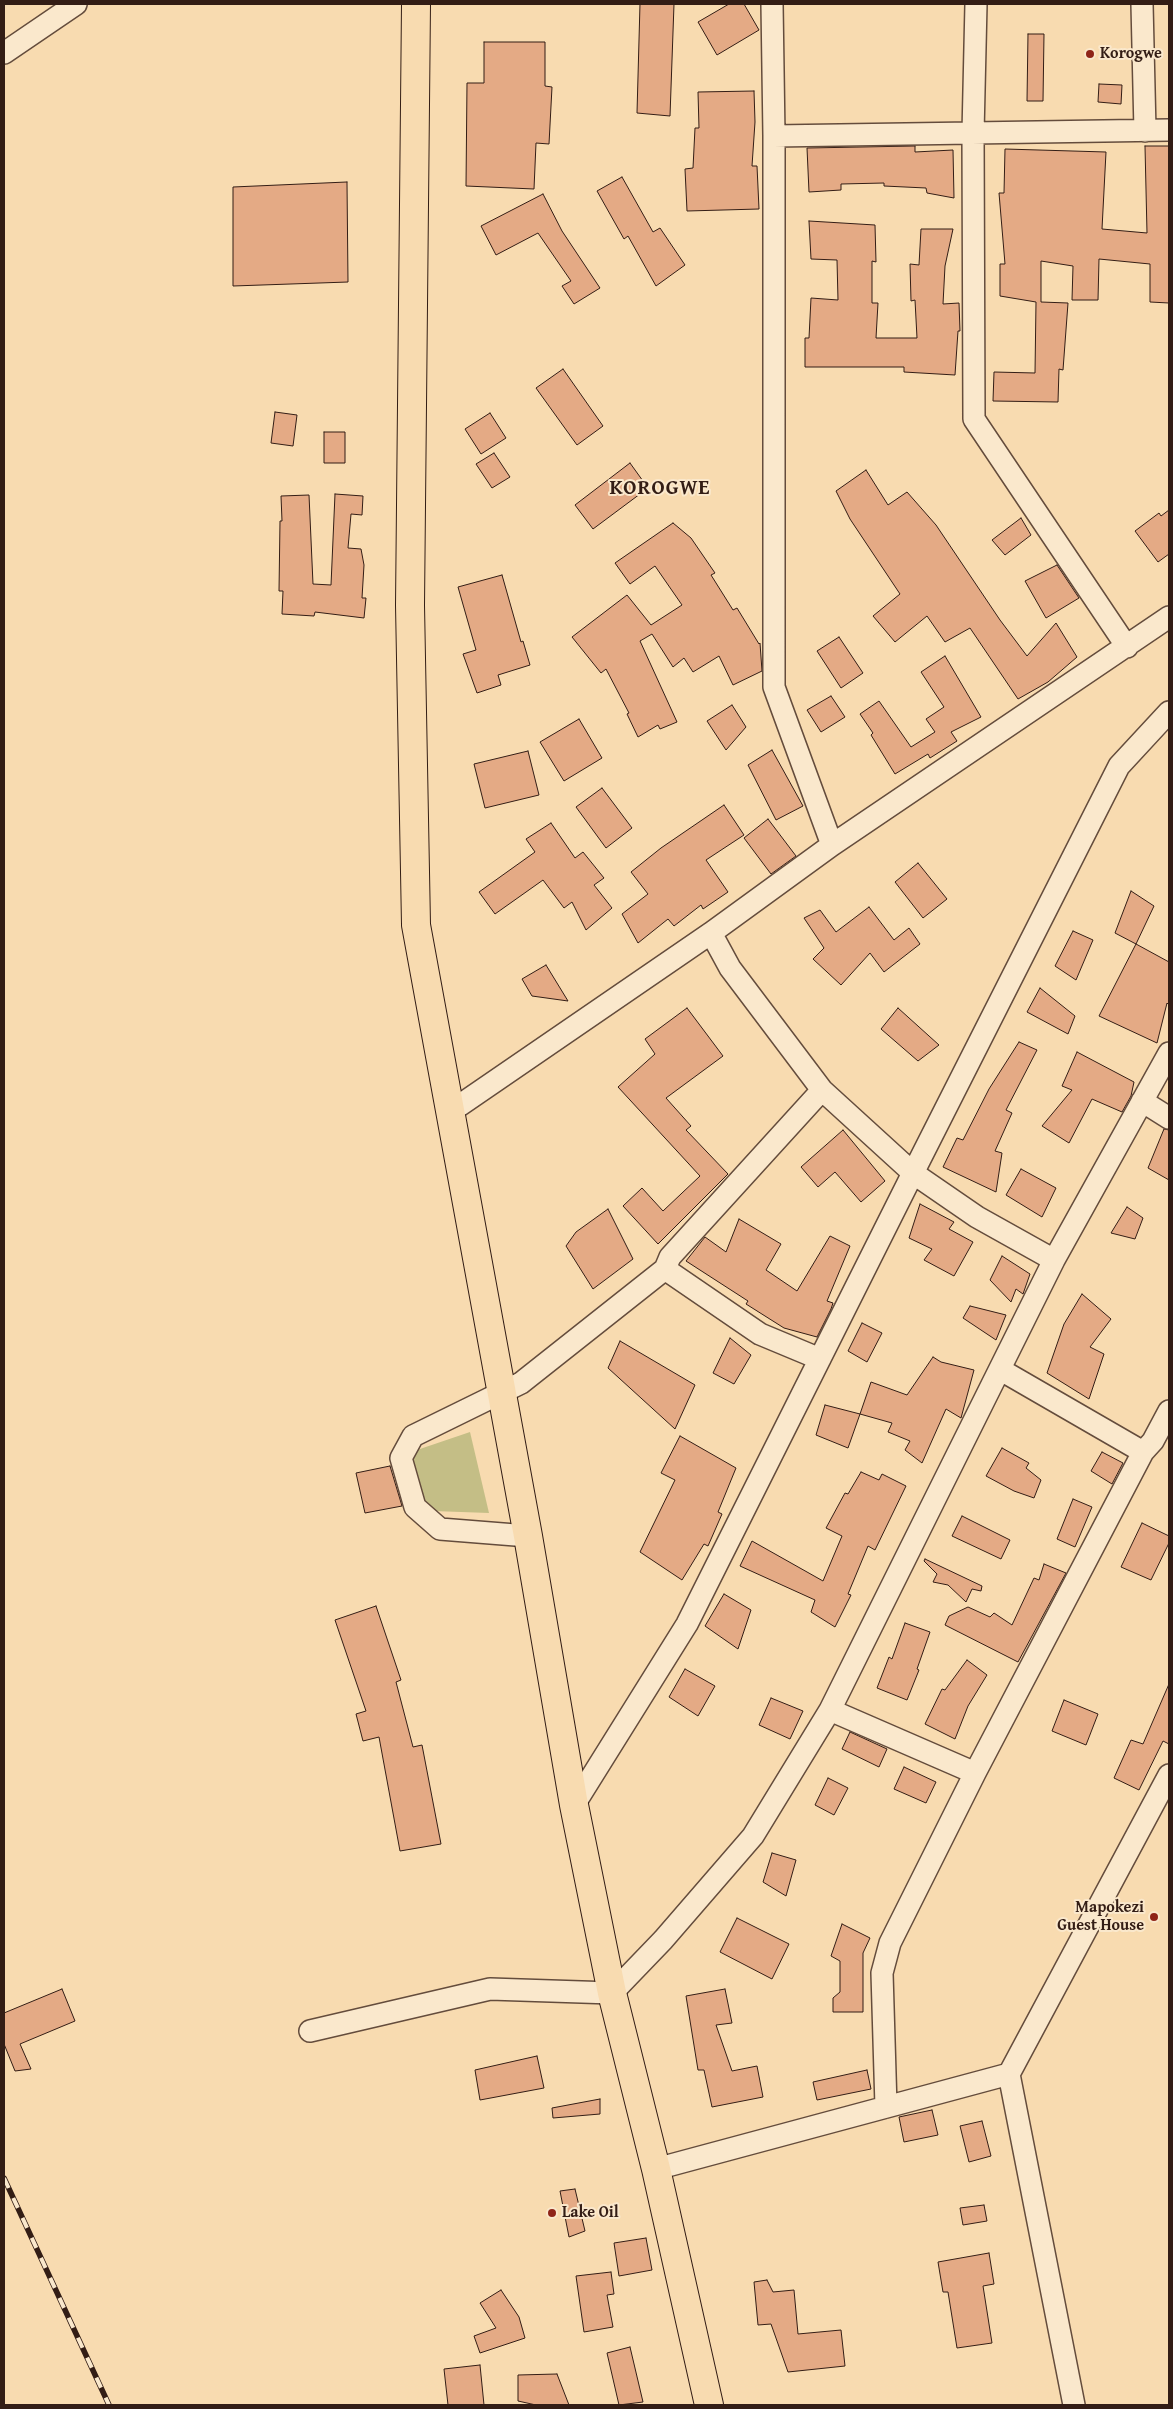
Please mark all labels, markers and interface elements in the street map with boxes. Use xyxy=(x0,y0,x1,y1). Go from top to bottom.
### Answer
place label: Korogwe xyxy=(1100,44,1162,64)
marker: Korogwe xyxy=(1084,48,1096,60)
district label: KOROGWE xyxy=(609,476,711,502)
place label: Mapokezi Guest House xyxy=(1057,1898,1144,1936)
marker: Mapokezi Guest House xyxy=(1148,1911,1160,1923)
place label: Lake Oil xyxy=(562,2203,619,2223)
marker: Lake Oil xyxy=(546,2207,558,2219)

